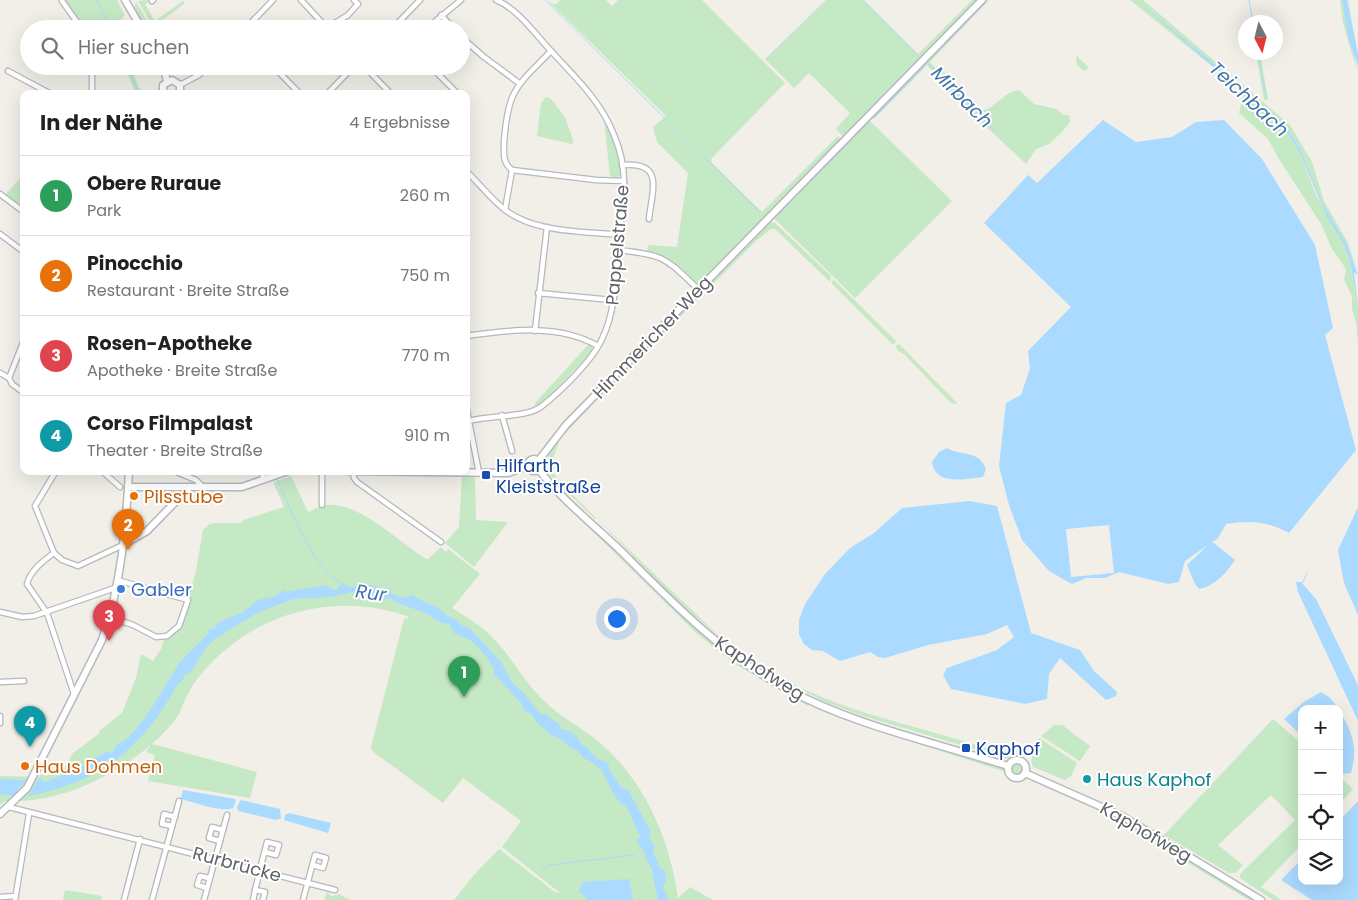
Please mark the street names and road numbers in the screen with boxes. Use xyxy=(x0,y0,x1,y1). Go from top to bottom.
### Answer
street label: Pappelstraße xyxy=(599,184,635,306)
street label: Himmericher Weg xyxy=(587,270,717,404)
street label: Kaphofweg xyxy=(710,630,810,706)
street label: Kaphofweg xyxy=(1096,796,1196,868)
street label: Rurbrücke xyxy=(190,840,284,888)

